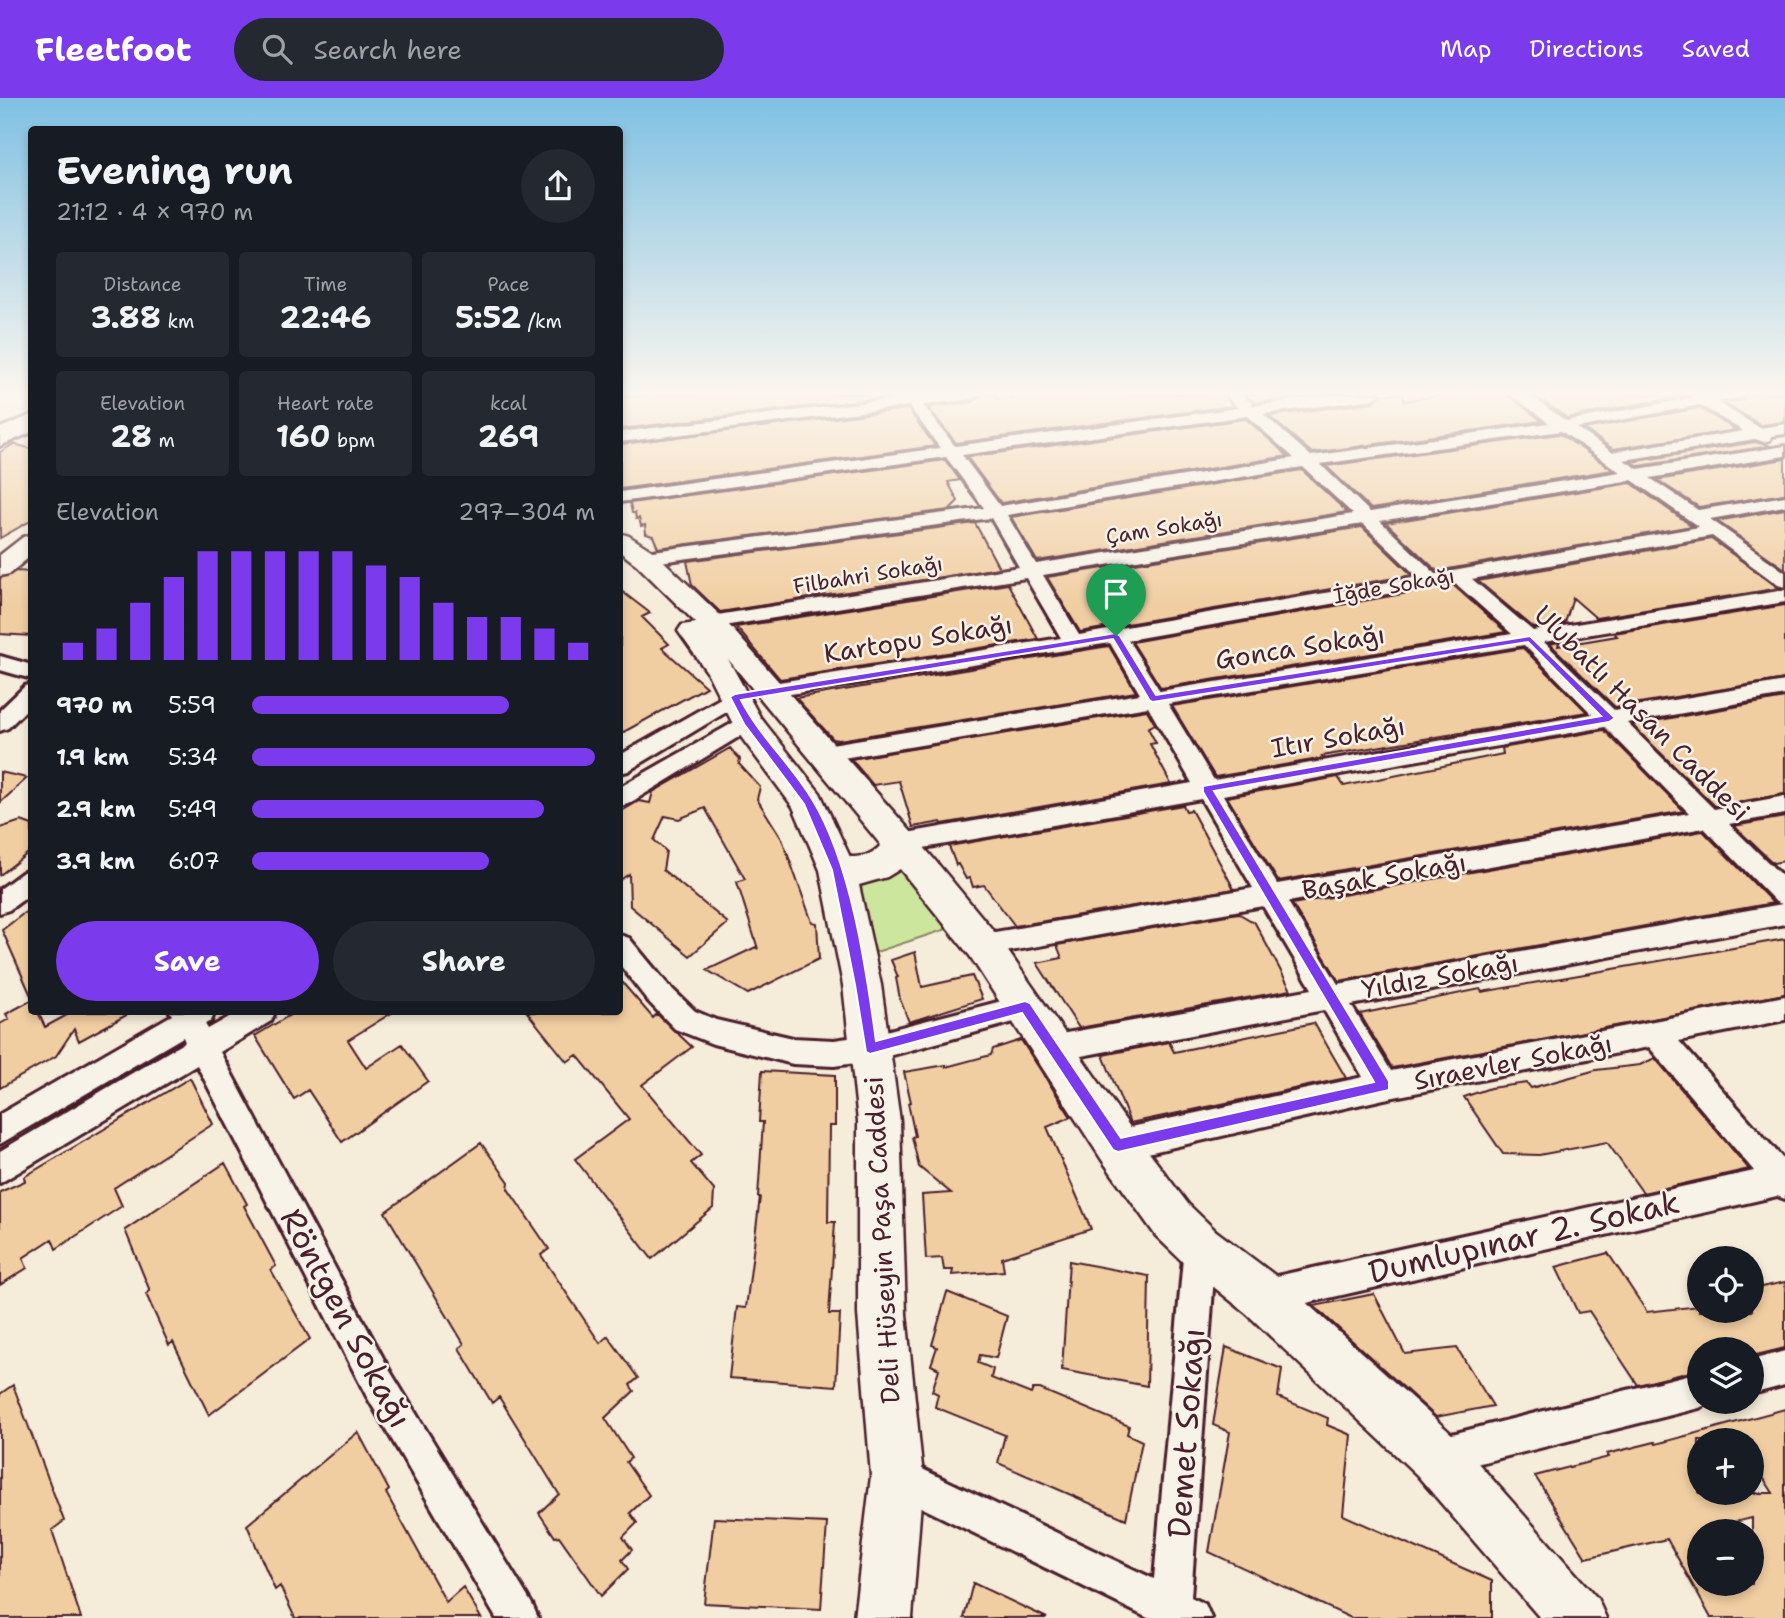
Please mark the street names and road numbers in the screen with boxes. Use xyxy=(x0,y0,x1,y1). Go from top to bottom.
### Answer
street label: Çam Sokağı xyxy=(1104,505,1224,551)
street label: Filbahri Sokağı xyxy=(791,549,945,601)
street label: İğde Sokağı xyxy=(1331,562,1457,610)
street label: Ulubatlı Hasan Caddesi xyxy=(1527,597,1758,828)
street label: Kartopu Sokağı xyxy=(821,606,1015,671)
street label: Gonca Sokağı xyxy=(1212,616,1387,677)
street label: Itır Sokağı xyxy=(1268,708,1408,765)
street label: Başak Sokağı xyxy=(1299,844,1469,907)
street label: Yıldız Sokağı xyxy=(1359,945,1521,1006)
street label: Sıraevler Sokağı xyxy=(1411,1025,1615,1098)
street label: Deli Hüseyin Paşa Caddesi xyxy=(855,1075,908,1405)
street label: Dumlupınar 2. Sokak xyxy=(1364,1180,1684,1293)
street label: Röntgen Sokağı xyxy=(271,1201,422,1435)
street label: Demet Sokağı xyxy=(1157,1327,1214,1539)

